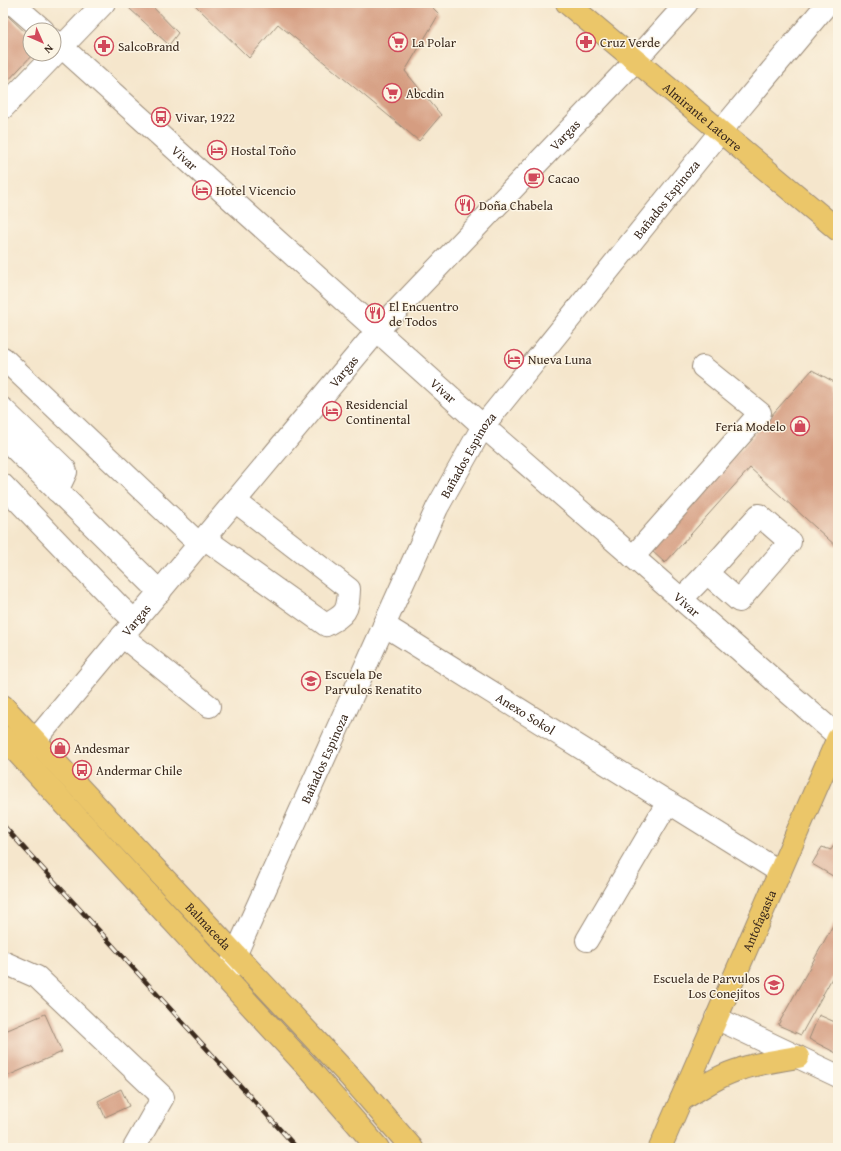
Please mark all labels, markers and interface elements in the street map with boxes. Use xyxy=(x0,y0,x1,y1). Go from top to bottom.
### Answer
north arrow xyxy=(22,22,62,62)
supermarket icon: La Polar xyxy=(387,31,409,53)
pharmacy icon: Cruz Verde xyxy=(575,31,597,53)
place label: La Polar xyxy=(412,33,457,52)
place label: Cruz Verde xyxy=(600,33,660,52)
pharmacy icon: SalcoBrand xyxy=(93,35,115,57)
place label: SalcoBrand xyxy=(118,37,180,56)
text: N xyxy=(40,41,57,58)
street label: Almirante Latorre xyxy=(659,78,747,156)
supermarket icon: Abcdin xyxy=(381,82,403,104)
place label: Abcdin xyxy=(406,84,445,103)
bus stop icon: Vivar, 1922 xyxy=(150,106,172,128)
place label: Vivar, 1922 xyxy=(175,108,235,127)
street label: Vargas xyxy=(545,115,584,155)
hotel icon: Hostal Toño xyxy=(206,139,228,161)
street label: Vivar xyxy=(167,141,203,175)
place label: Hostal Toño xyxy=(231,141,296,160)
street label: Bañados Espinoza xyxy=(628,155,704,243)
cafe icon: Cacao xyxy=(523,167,545,189)
place label: Cacao xyxy=(548,169,580,188)
hotel icon: Hotel Vicencio xyxy=(191,179,213,201)
place label: Hotel Vicencio xyxy=(216,181,296,200)
restaurant icon: Doña Chabela xyxy=(454,194,476,216)
place label: Doña Chabela xyxy=(479,196,554,215)
place label: El Encuentro de Todos xyxy=(389,297,459,331)
restaurant icon: El Encuentro de Todos xyxy=(364,302,386,324)
hotel icon: Nueva Luna xyxy=(503,348,525,370)
place label: Nueva Luna xyxy=(528,350,593,369)
street label: Vargas xyxy=(324,351,363,391)
street label: Vivar xyxy=(426,373,461,408)
place label: Residencial Continental xyxy=(346,395,411,429)
hotel icon: Residencial Continental xyxy=(321,400,343,422)
street label: Bañados Espinoza xyxy=(435,407,501,501)
shop icon: Feria Modelo xyxy=(789,415,811,437)
place label: Feria Modelo xyxy=(715,417,786,436)
street label: Vivar xyxy=(670,587,705,622)
street label: Vargas xyxy=(117,600,155,640)
place label: Escuela De Parvulos Renatito xyxy=(325,665,422,699)
school or university icon: Escuela De Parvulos Renatito xyxy=(300,670,322,692)
street label: Anexo Sokol xyxy=(492,688,559,739)
street label: Bañados Espinoza xyxy=(296,709,353,806)
shop icon: Andesmar xyxy=(49,737,71,759)
place label: Andesmar xyxy=(74,739,130,758)
bus stop icon: Andermar Chile xyxy=(71,759,93,781)
place label: Andermar Chile xyxy=(96,761,182,780)
street label: Antofagasta xyxy=(737,886,781,954)
street label: Balmaceda xyxy=(182,898,236,954)
place label: Escuela de Parvulos Los Conejitos xyxy=(653,969,760,1003)
school or university icon: Escuela de Parvulos Los Conejitos xyxy=(763,974,785,996)

